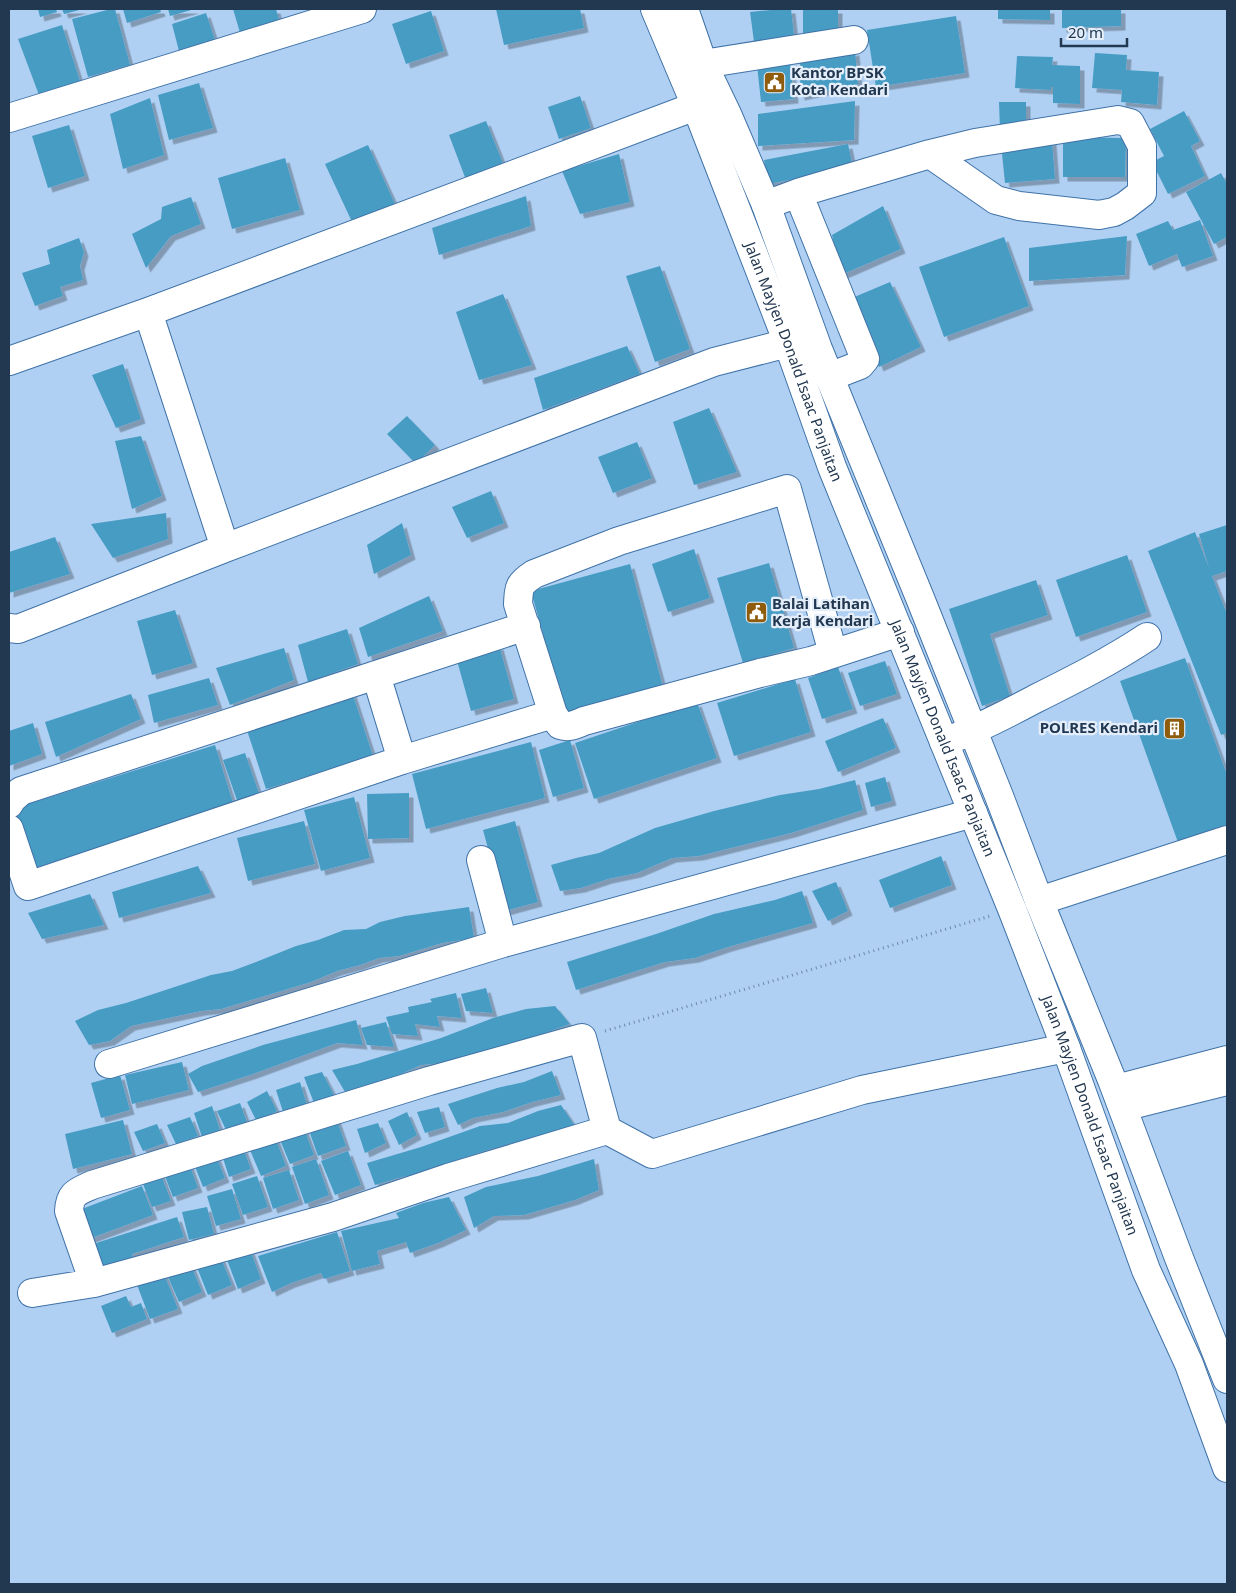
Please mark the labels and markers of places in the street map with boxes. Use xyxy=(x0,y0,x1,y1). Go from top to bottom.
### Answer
place label: Kantor BPSK Kota Kendari xyxy=(791,62,888,99)
public building icon: Kantor BPSK Kota Kendari xyxy=(763,70,787,94)
place label: Balai Latihan Kerja Kendari xyxy=(772,593,873,630)
public building icon: Balai Latihan Kerja Kendari xyxy=(744,601,768,625)
building icon: POLRES Kendari xyxy=(1162,716,1186,740)
place label: POLRES Kendari xyxy=(1040,717,1158,737)

